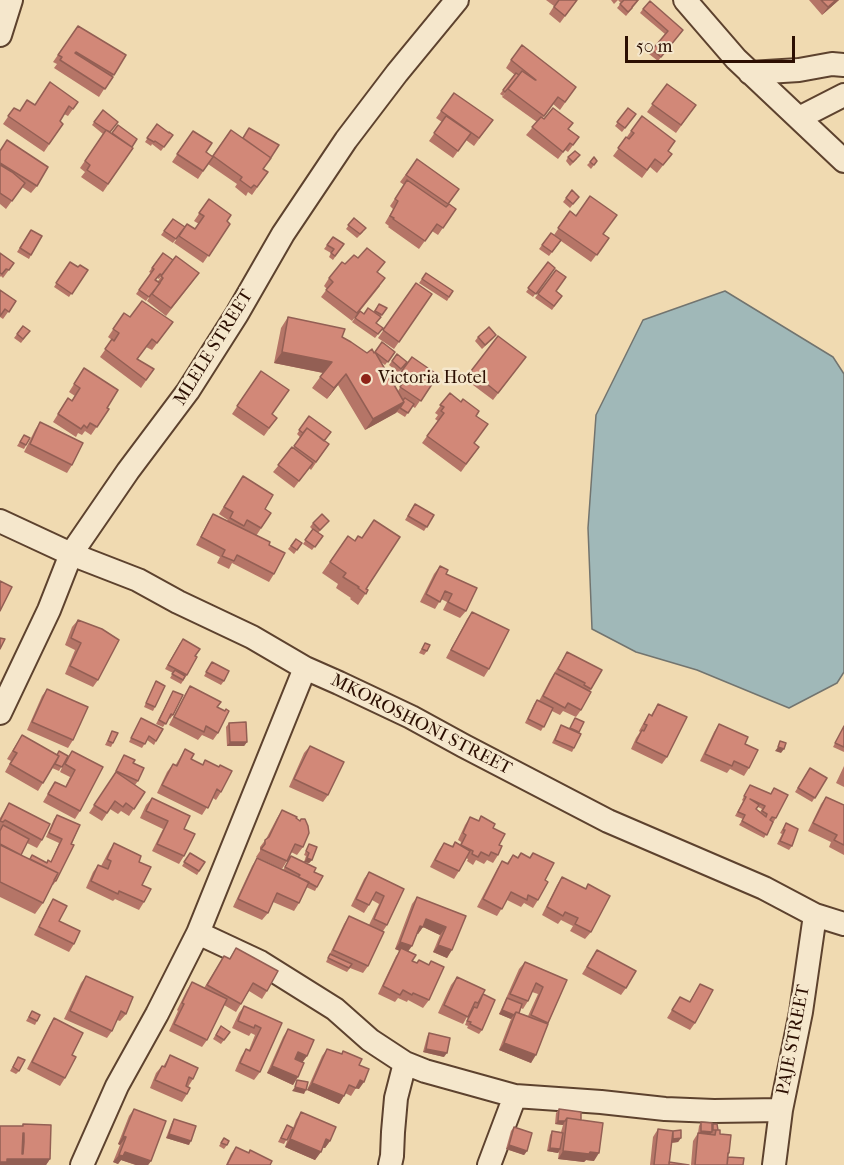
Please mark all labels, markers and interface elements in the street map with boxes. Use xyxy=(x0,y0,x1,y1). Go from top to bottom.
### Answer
scale bar xyxy=(628,24,798,62)
text: 50 m xyxy=(636,36,672,57)
street label: MLELE STREET xyxy=(170,286,258,410)
place label: Victoria Hotel xyxy=(378,368,487,390)
marker: Victoria Hotel xyxy=(359,372,373,386)
street label: MKOROSHONI STREET xyxy=(327,670,515,780)
street label: PAJE STREET xyxy=(773,983,815,1097)

